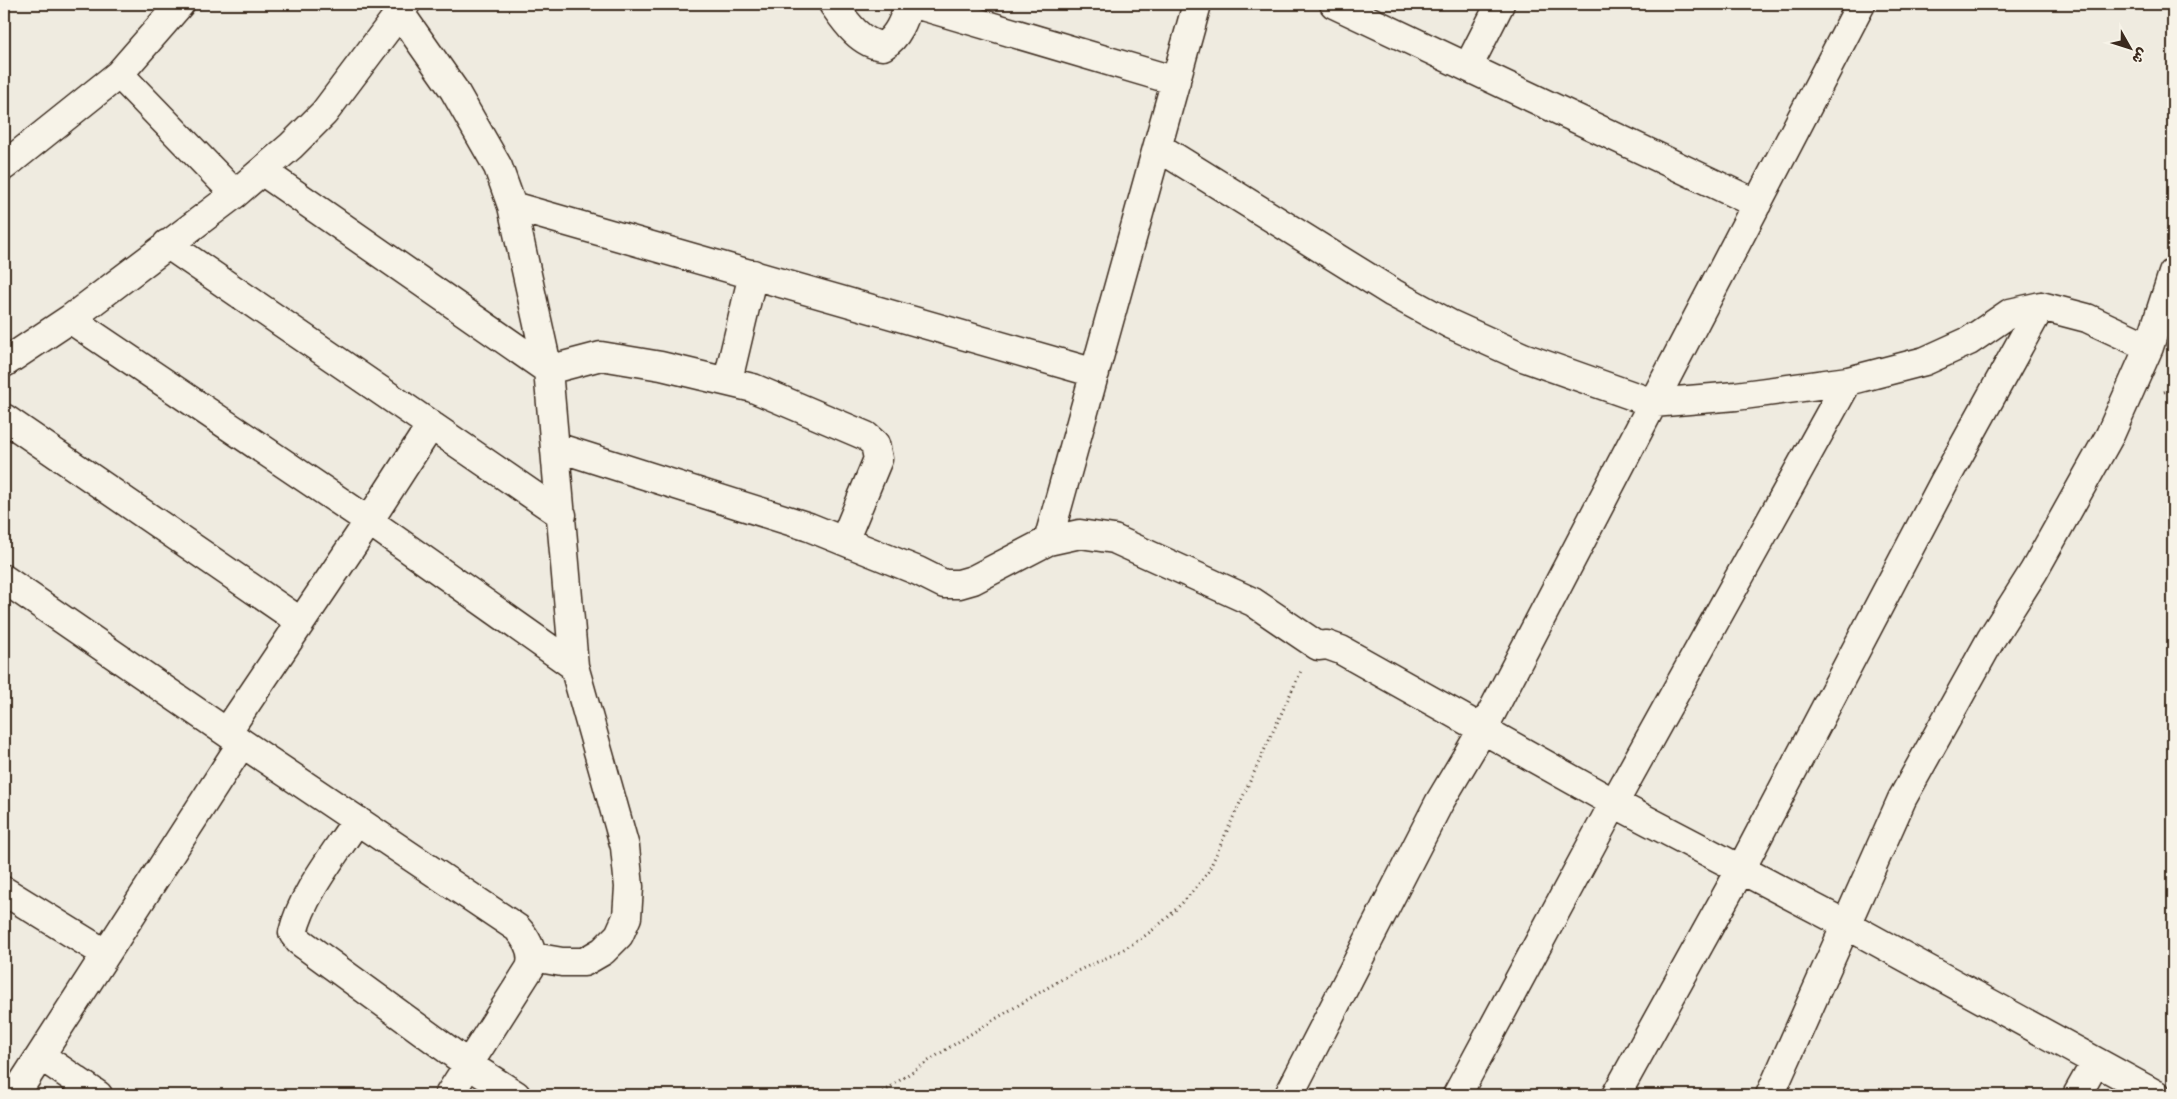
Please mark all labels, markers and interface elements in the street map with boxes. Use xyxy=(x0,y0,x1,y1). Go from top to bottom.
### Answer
north arrow xyxy=(2104,22,2154,72)
text: ش xyxy=(2126,43,2152,68)

